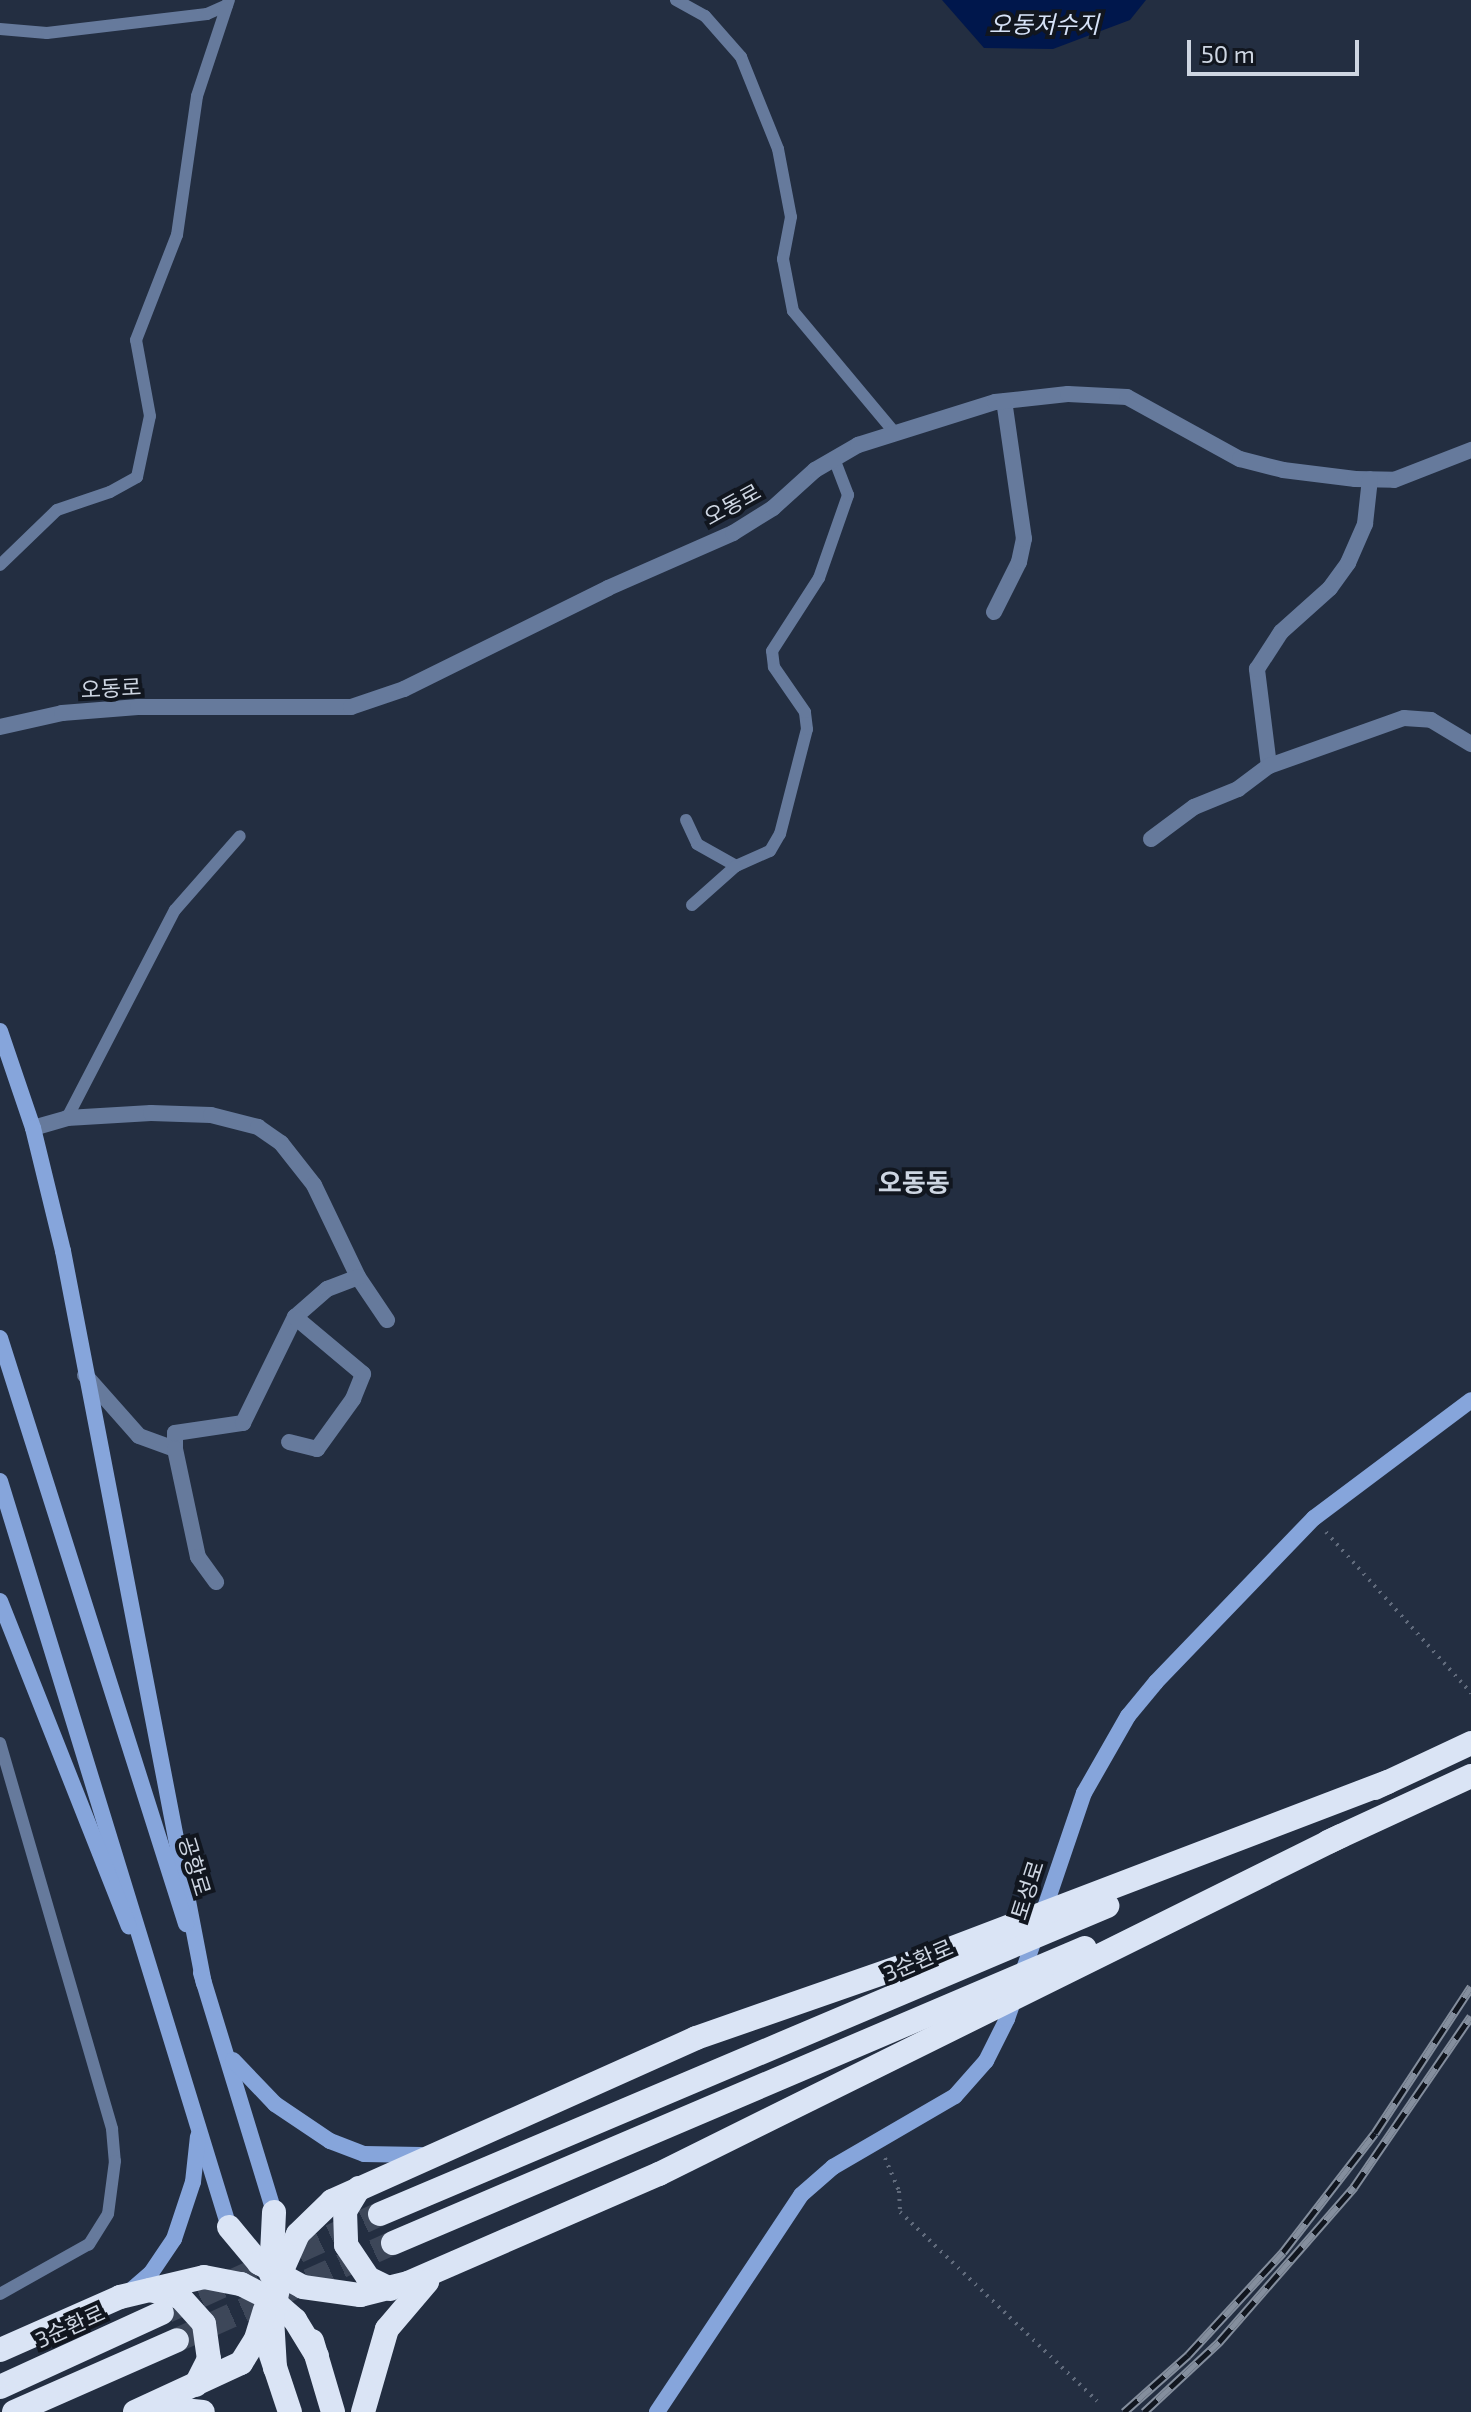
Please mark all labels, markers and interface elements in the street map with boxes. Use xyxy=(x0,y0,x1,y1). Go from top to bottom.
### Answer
water label: 오동저수지 xyxy=(989,10,1099,38)
scale bar xyxy=(1191,24,1363,74)
text: 50 m xyxy=(1201,39,1255,68)
street label: 오동로 xyxy=(699,478,765,530)
street label: 오동로 xyxy=(80,673,142,703)
district label: 오동동 xyxy=(878,1166,950,1198)
street label: 공항로 xyxy=(174,1833,216,1899)
street label: 토성로 xyxy=(1005,1857,1049,1923)
street label: 3순환로 xyxy=(879,1934,957,1986)
street label: 3순환로 xyxy=(31,2299,109,2353)

